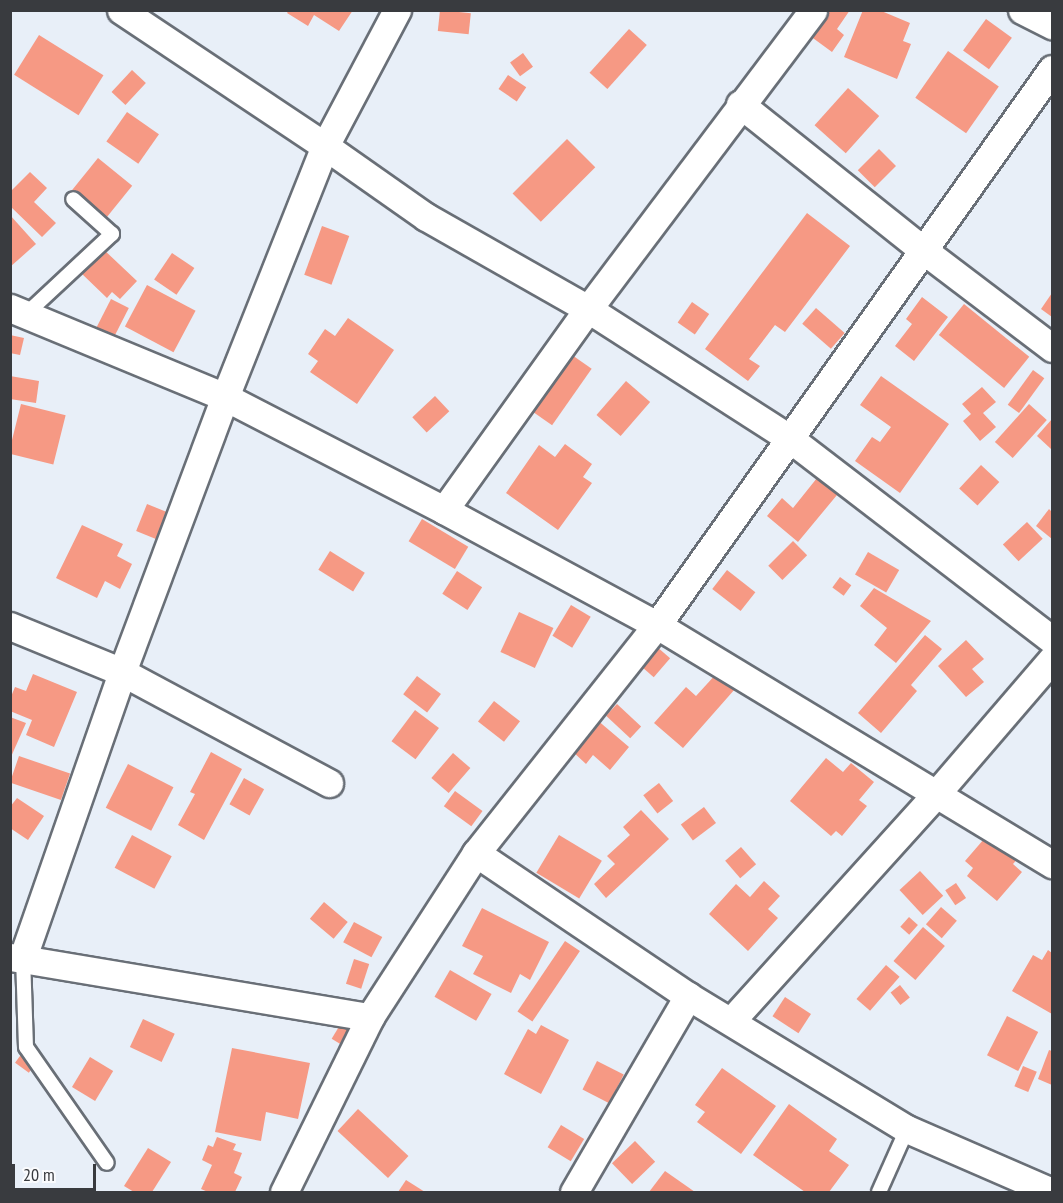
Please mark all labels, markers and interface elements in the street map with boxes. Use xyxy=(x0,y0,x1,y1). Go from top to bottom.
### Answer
scale bar xyxy=(15,1152,99,1190)
text: 20 m xyxy=(23,1163,55,1186)

